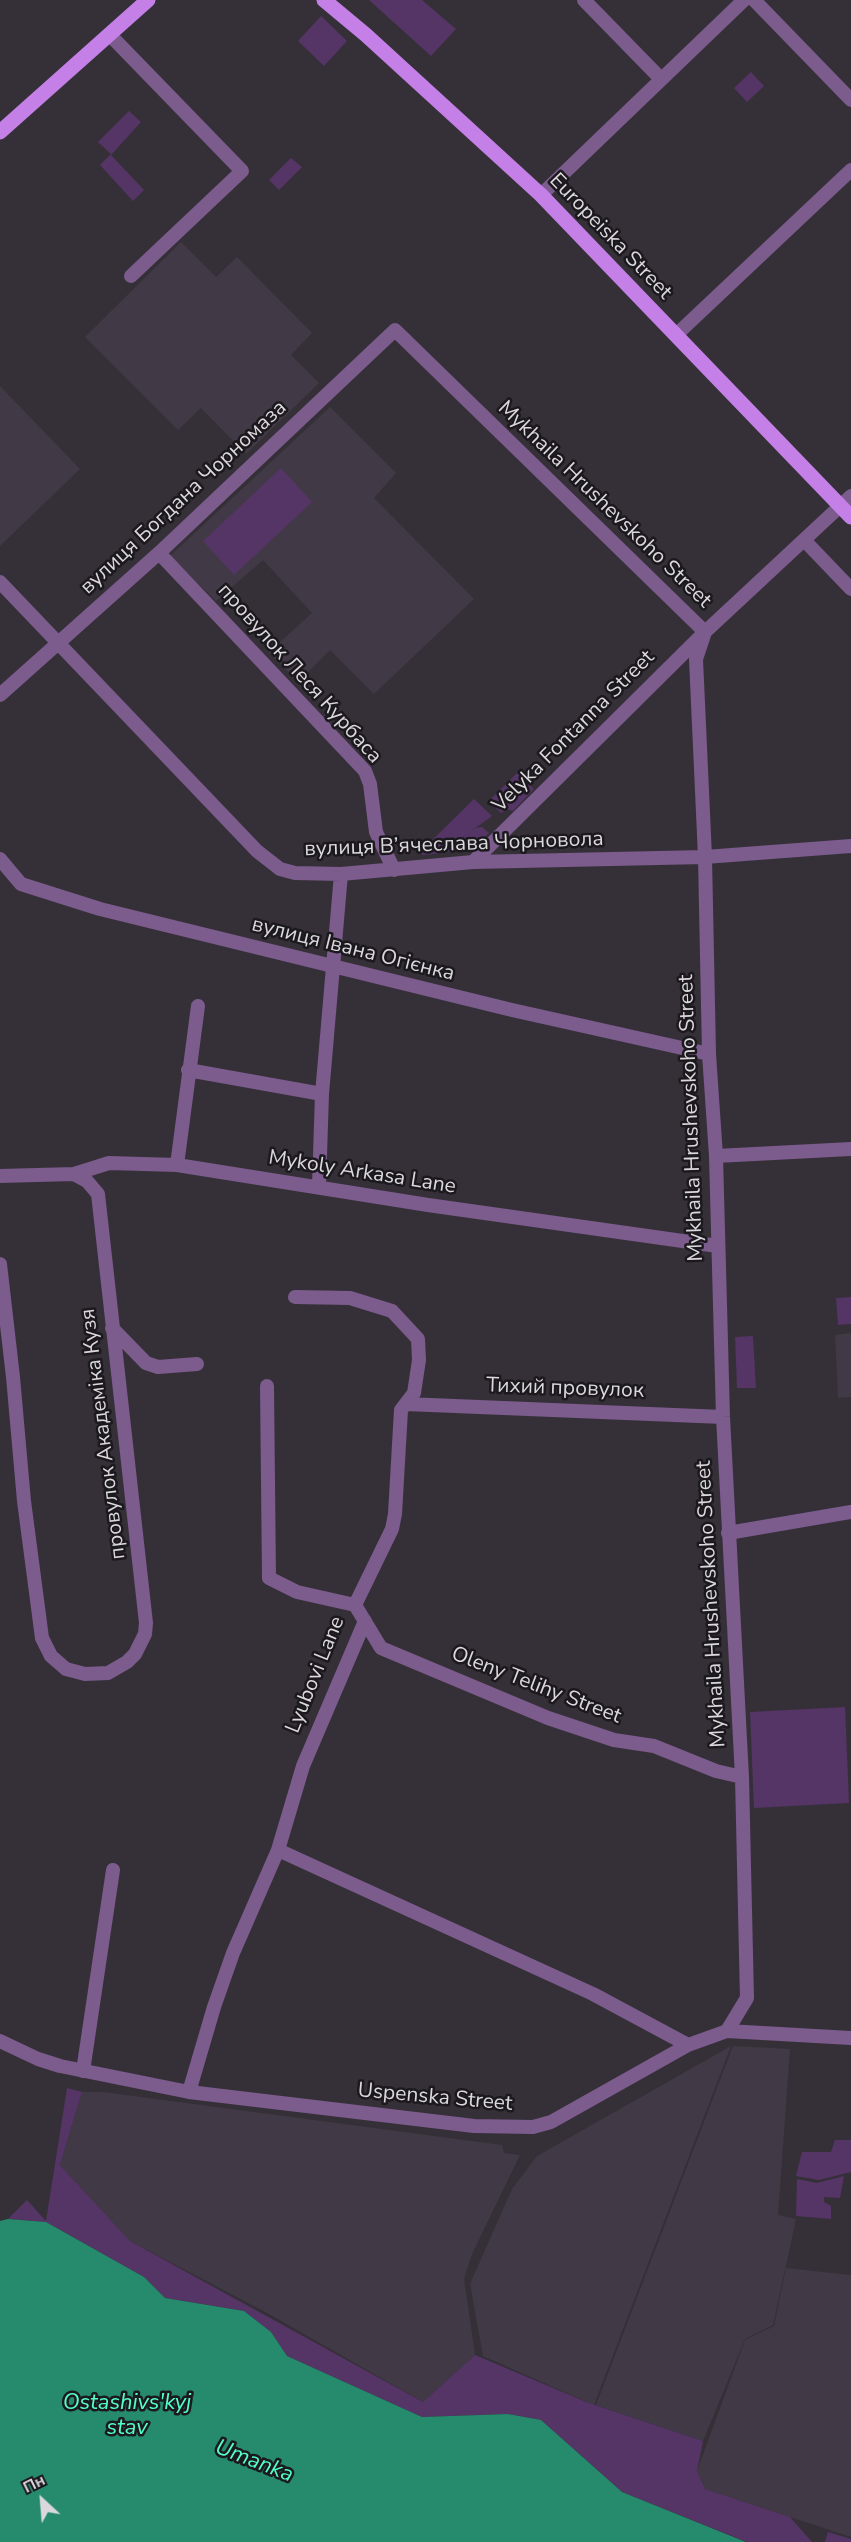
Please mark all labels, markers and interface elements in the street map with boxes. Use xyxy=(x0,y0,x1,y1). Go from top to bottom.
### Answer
street label: Europeiska Street xyxy=(543,169,677,305)
street label: вулиця Богдана Чорномаза xyxy=(76,396,292,600)
street label: Mykhaila Hrushevskoho Street xyxy=(492,396,716,614)
street label: провулок Леся Курбаса xyxy=(212,579,386,769)
street label: Velyka Fontanna Street xyxy=(488,646,660,818)
street label: вулиця В’ячеслава Чорновола xyxy=(304,827,604,863)
street label: вулиця Івана Огієнка xyxy=(249,913,457,987)
street label: Mykhaila Hrushevskoho Street xyxy=(674,974,710,1262)
street label: Mykoly Arkasa Lane xyxy=(266,1146,458,1200)
street label: провулок Академіка Кузя xyxy=(76,1307,132,1561)
street label: Тихий провулок xyxy=(486,1374,644,1404)
street label: Mykhaila Hrushevskoho Street xyxy=(692,1460,732,1748)
street label: Lyubovi Lane xyxy=(281,1613,351,1737)
street label: Oleny Telihy Street xyxy=(447,1642,625,1730)
street label: Uspenska Street xyxy=(357,2079,513,2117)
water label: Ostashivs'kyj stav xyxy=(63,2391,191,2442)
water label: Umanka xyxy=(211,2435,297,2489)
text: Пн xyxy=(19,2469,49,2499)
north arrow xyxy=(12,2470,72,2530)

